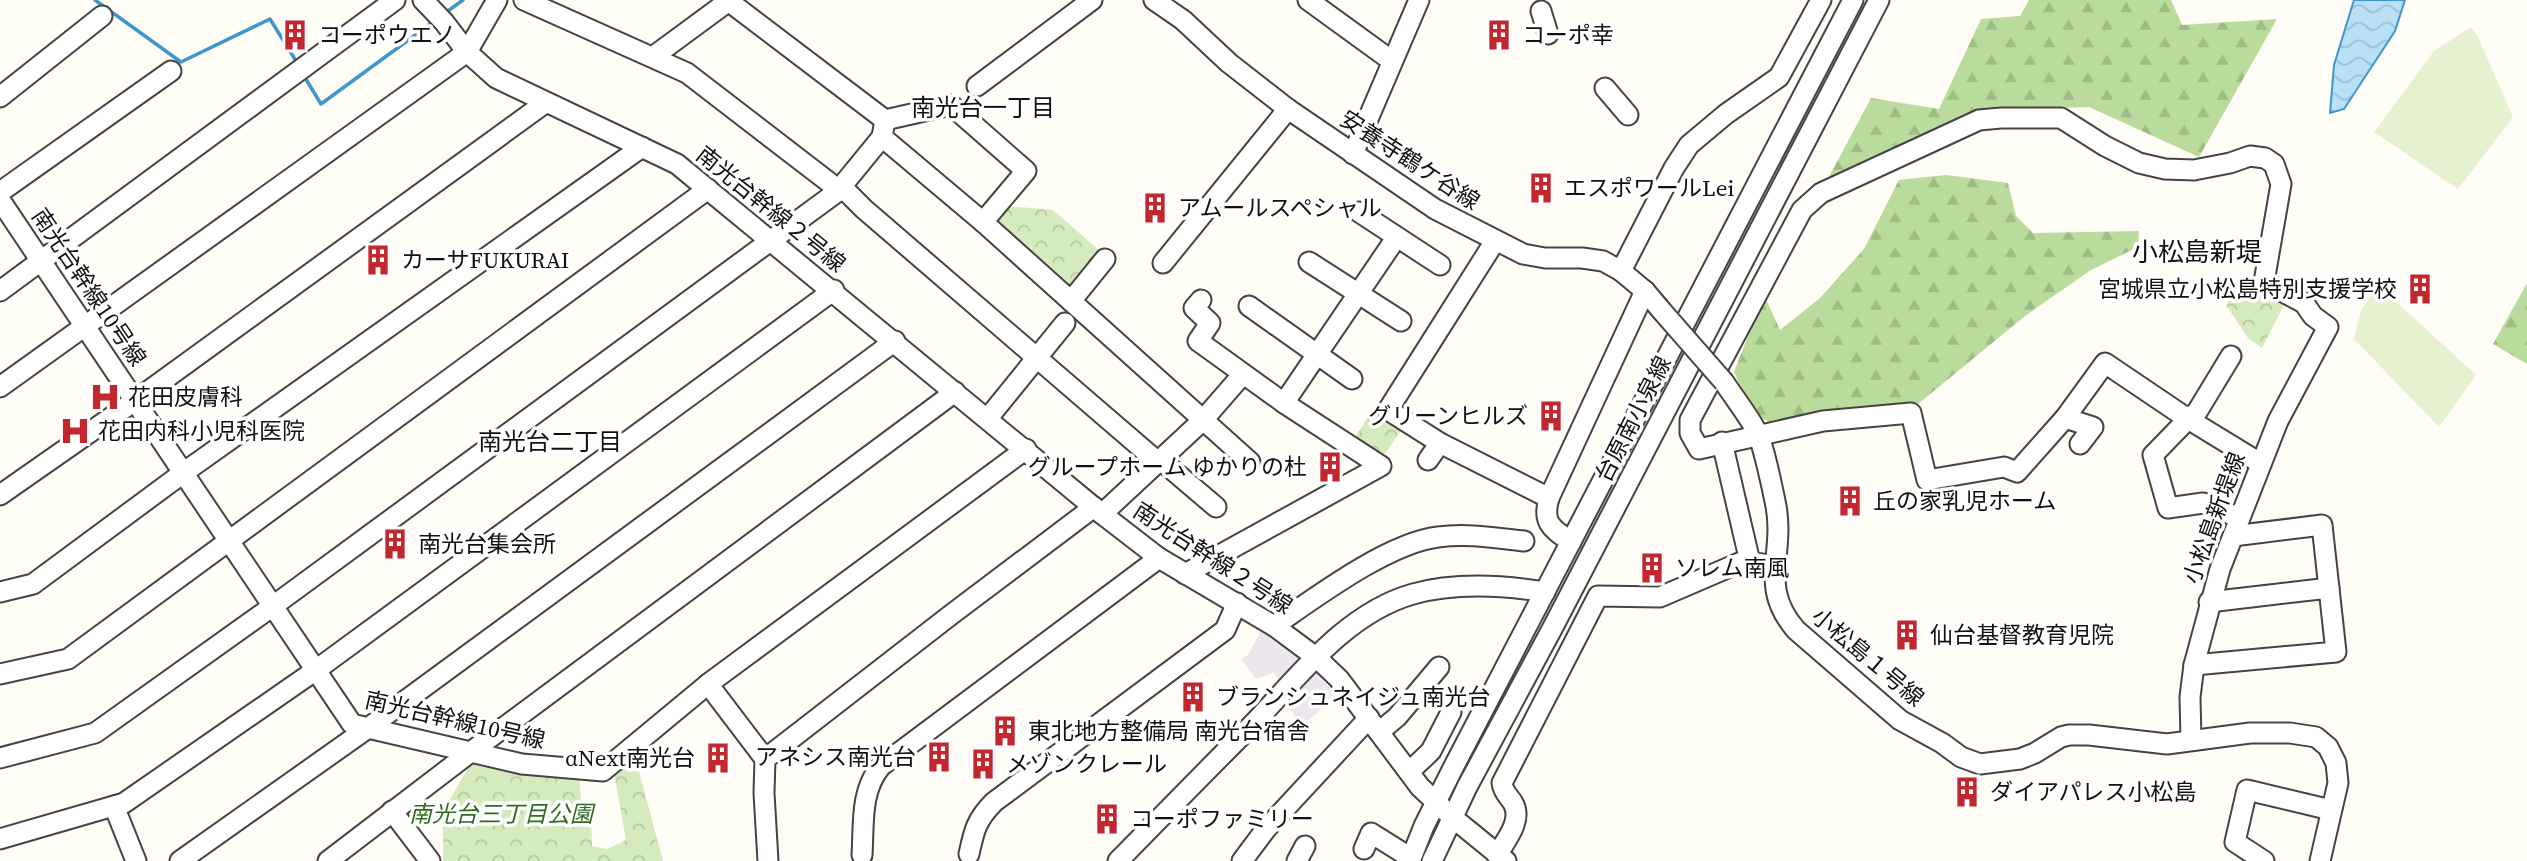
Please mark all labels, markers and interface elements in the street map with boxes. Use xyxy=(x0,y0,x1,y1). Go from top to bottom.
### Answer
building icon: コーポウエノ xyxy=(278,18,312,52)
building icon: コーポ幸 xyxy=(1482,18,1516,52)
place label: コーポウエノ xyxy=(318,19,456,51)
place label: コーポ幸 xyxy=(1522,19,1614,51)
district label: 南光台一丁目 xyxy=(911,91,1055,124)
street label: 安養寺鶴ケ谷線 xyxy=(1334,103,1486,217)
street label: 南光台幹線２号線 xyxy=(689,139,853,279)
building icon: エスポワールLei xyxy=(1524,171,1558,205)
place label: エスポワールLei xyxy=(1564,172,1734,204)
building icon: アムールスペシャル xyxy=(1138,191,1172,225)
place label: アムールスペシャル xyxy=(1178,192,1382,224)
street label: 南光台幹線10号線 xyxy=(24,202,154,372)
district label: 小松島新堤 xyxy=(2132,234,2262,270)
building icon: カーサFUKURAI xyxy=(361,243,395,277)
place label: カーサFUKURAI xyxy=(401,244,569,276)
building icon: 宮城県立小松島特別支援学校 xyxy=(2403,272,2437,306)
place label: 宮城県立小松島特別支援学校 xyxy=(2098,273,2397,305)
street label: 台原南小泉線 xyxy=(1587,350,1679,488)
hospital icon: 花田皮膚科 xyxy=(88,380,122,414)
place label: 花田皮膚科 xyxy=(128,381,243,413)
building icon: グリーンヒルズ xyxy=(1534,399,1568,433)
place label: グリーンヒルズ xyxy=(1368,400,1528,432)
hospital icon: 花田内科小児科医院 xyxy=(58,414,92,448)
place label: 花田内科小児科医院 xyxy=(98,415,305,447)
district label: 南光台二丁目 xyxy=(478,425,622,458)
street label: 小松島新堤線 xyxy=(2175,448,2253,588)
building icon: グループホーム ゆかりの杜 xyxy=(1313,450,1347,484)
place label: グループホーム ゆかりの杜 xyxy=(1028,451,1307,483)
building icon: 丘の家乳児ホーム xyxy=(1833,484,1867,518)
place label: 丘の家乳児ホーム xyxy=(1873,485,2056,517)
street label: 南光台幹線２号線 xyxy=(1127,494,1299,622)
building icon: 南光台集会所 xyxy=(378,527,412,561)
place label: 南光台集会所 xyxy=(418,528,556,560)
building icon: ソレム南風 xyxy=(1635,551,1669,585)
place label: ソレム南風 xyxy=(1675,552,1790,584)
street label: 小松島１号線 xyxy=(1805,600,1931,714)
building icon: 仙台基督教育児院 xyxy=(1890,618,1924,652)
place label: 仙台基督教育児院 xyxy=(1930,619,2114,651)
building icon: ブランシュネイジュ南光台 xyxy=(1176,680,1210,714)
place label: ブランシュネイジュ南光台 xyxy=(1216,681,1490,713)
street label: 南光台幹線10号線 xyxy=(362,684,548,756)
building icon: 東北地方整備局 南光台宿舎 xyxy=(988,714,1022,748)
place label: 東北地方整備局 南光台宿舎 xyxy=(1028,715,1309,747)
building icon: アネシス南光台 xyxy=(922,740,956,774)
building icon: αNext南光台 xyxy=(701,741,735,775)
place label: アネシス南光台 xyxy=(755,741,916,773)
place label: αNext南光台 xyxy=(565,742,695,774)
building icon: メゾンクレール xyxy=(966,747,1000,781)
place label: メゾンクレール xyxy=(1006,748,1167,780)
building icon: ダイアパレス小松島 xyxy=(1950,775,1984,809)
place label: ダイアパレス小松島 xyxy=(1990,776,2197,808)
park label: 南光台三丁目公園 xyxy=(409,798,596,830)
building icon: コーポファミリー xyxy=(1090,802,1124,836)
place label: コーポファミリー xyxy=(1130,803,1314,835)

